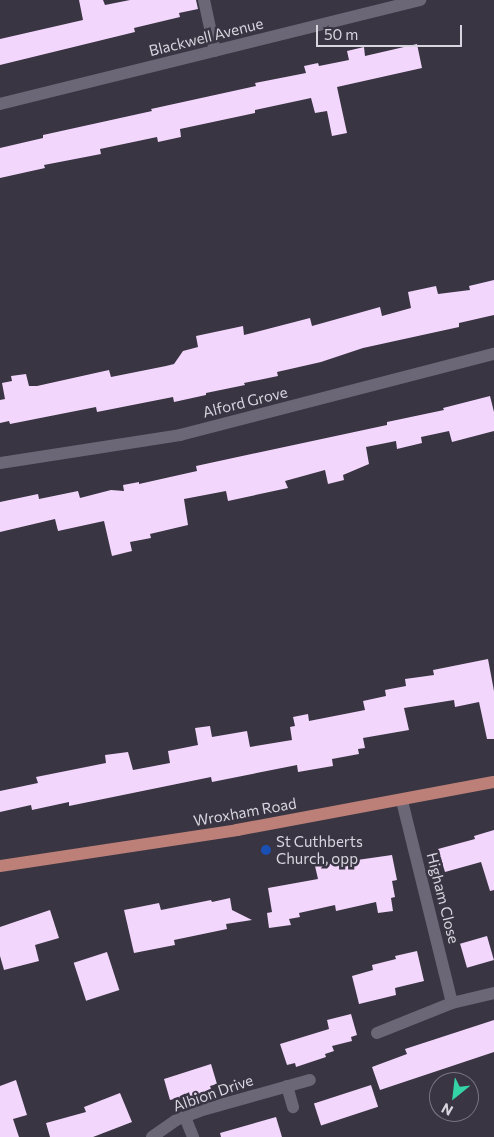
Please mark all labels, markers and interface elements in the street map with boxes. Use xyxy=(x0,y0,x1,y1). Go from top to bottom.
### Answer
street label: Blackwell Avenue xyxy=(147,14,265,60)
scale bar xyxy=(319,15,465,47)
text: 50 m xyxy=(324,25,358,43)
street label: Alford Grove xyxy=(201,383,289,421)
street label: Wroxham Road xyxy=(192,794,298,830)
place label: St Cuthberts Church, opp xyxy=(276,832,363,867)
marker: St Cuthberts Church, opp xyxy=(260,844,272,856)
street label: Higham Close xyxy=(423,851,463,945)
street label: Albion Drive xyxy=(171,1071,255,1115)
north arrow xyxy=(429,1072,479,1122)
text: N xyxy=(438,1100,456,1120)

